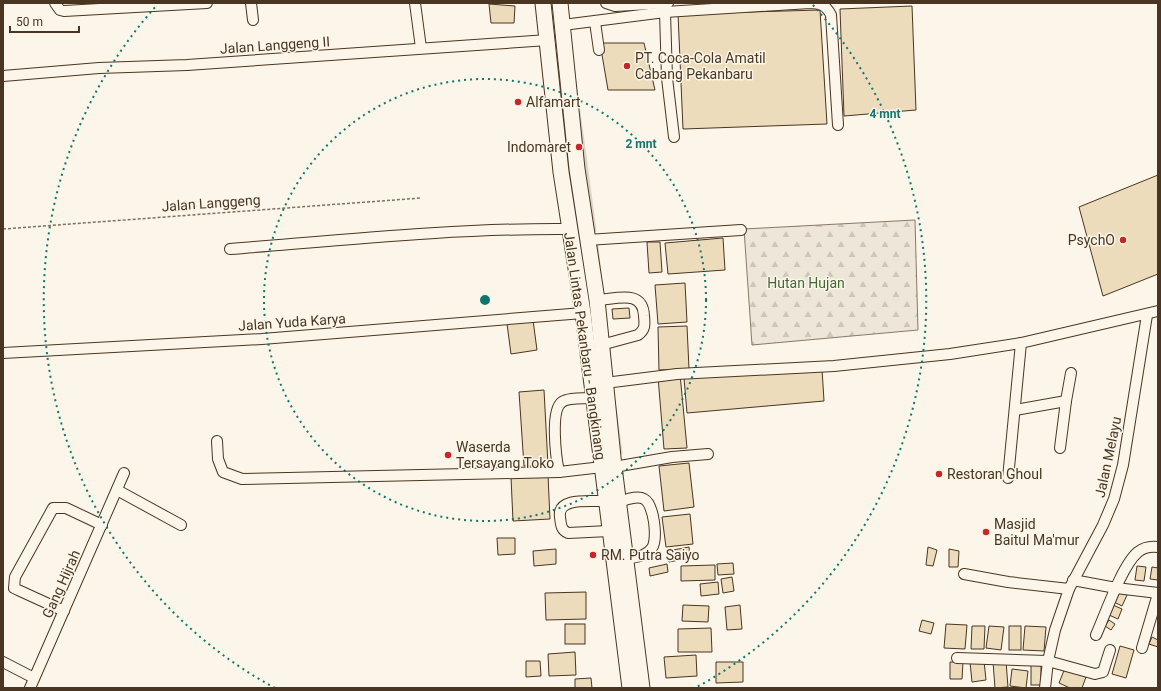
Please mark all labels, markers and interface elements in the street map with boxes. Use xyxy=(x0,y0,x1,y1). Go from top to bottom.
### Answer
scale bar xyxy=(10,8,79,34)
text: 50 m xyxy=(16,15,43,29)
street label: Jalan Langgeng II xyxy=(219,33,331,57)
place label: PT. Coca-Cola Amatil Cabang Pekanbaru xyxy=(635,50,766,82)
marker: PT. Coca-Cola Amatil Cabang Pekanbaru xyxy=(622,61,632,71)
place label: Alfamart xyxy=(526,94,581,110)
marker: Alfamart xyxy=(513,97,523,107)
text: 4 mnt xyxy=(869,107,901,121)
text: 2 mnt xyxy=(625,137,657,151)
place label: Indomaret xyxy=(507,139,571,155)
marker: Indomaret xyxy=(574,142,584,152)
street label: Jalan Langgeng xyxy=(161,192,261,214)
street label: Jalan Lintas Pekanbaru - Bangkinang xyxy=(561,231,609,461)
place label: PsychO xyxy=(1068,232,1115,248)
marker: PsychO xyxy=(1118,235,1128,245)
park label: Hutan Hujan xyxy=(767,275,845,291)
centre of rings xyxy=(478,293,492,307)
street label: Jalan Yuda Karya xyxy=(238,310,346,334)
street label: Jalan Melayu xyxy=(1092,415,1124,499)
place label: Waserda Tersayang Toko xyxy=(456,439,554,471)
marker: Waserda Tersayang Toko xyxy=(443,450,453,460)
place label: Restoran Ghoul xyxy=(947,466,1042,482)
marker: Restoran Ghoul xyxy=(934,469,944,479)
place label: Masjid Baitul Ma'mur xyxy=(994,516,1080,548)
marker: Masjid Baitul Ma'mur xyxy=(981,527,991,537)
place label: RM. Putra Saiyo xyxy=(601,547,700,563)
street label: Gang Hijrah xyxy=(39,548,83,620)
marker: RM. Putra Saiyo xyxy=(588,550,598,560)

